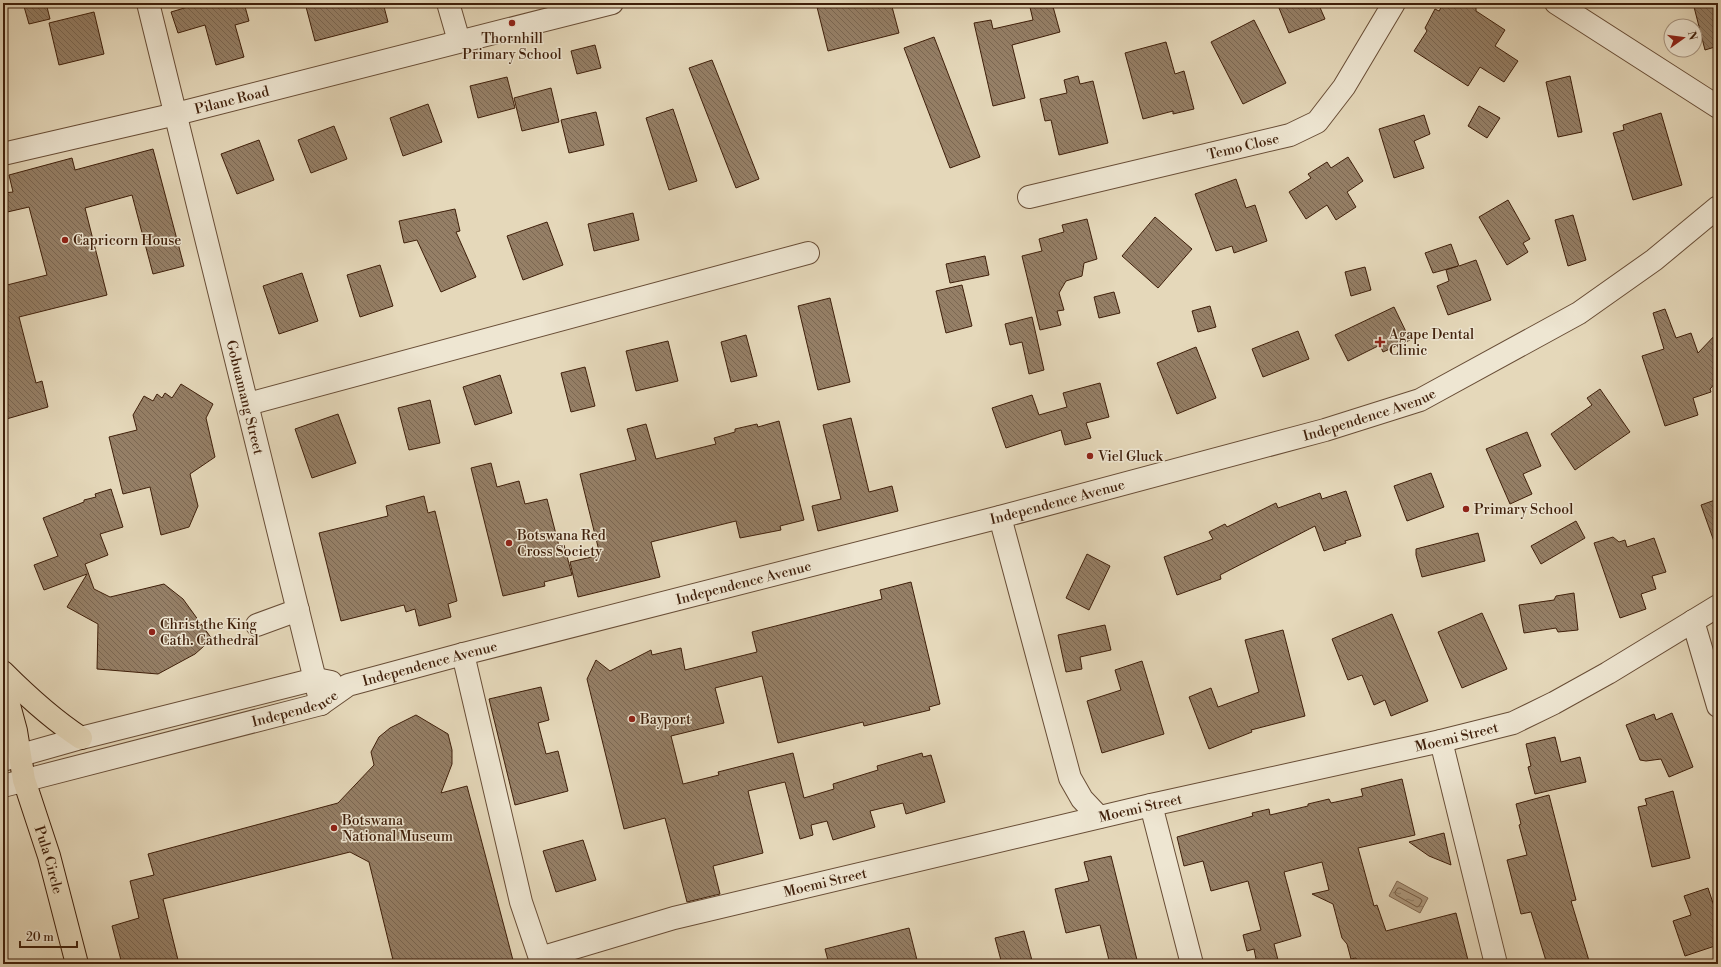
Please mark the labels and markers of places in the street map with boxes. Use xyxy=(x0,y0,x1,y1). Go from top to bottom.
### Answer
marker: Thornhill Primary School xyxy=(507,18,517,28)
place label: Thornhill Primary School xyxy=(462,30,562,64)
place label: Capricorn House xyxy=(73,232,181,250)
marker: Capricorn House xyxy=(60,235,70,245)
place label: Agape Dental Clinic xyxy=(1388,326,1474,360)
marker: Agape Dental Clinic xyxy=(1374,336,1386,348)
place label: Viel Gluck xyxy=(1097,448,1163,466)
marker: Viel Gluck xyxy=(1085,451,1095,461)
place label: Primary School xyxy=(1474,501,1573,519)
marker: Primary School xyxy=(1461,504,1471,514)
place label: Botswana Red Cross Society xyxy=(516,527,606,561)
marker: Botswana Red Cross Society xyxy=(504,538,514,548)
place label: Christ the King Cath. Cathedral xyxy=(160,616,259,650)
marker: Christ the King Cath. Cathedral xyxy=(147,627,157,637)
place label: Bayport xyxy=(639,711,691,729)
marker: Bayport xyxy=(627,714,637,724)
place label: Botswana National Museum xyxy=(341,812,453,846)
marker: Botswana National Museum xyxy=(329,823,339,833)

